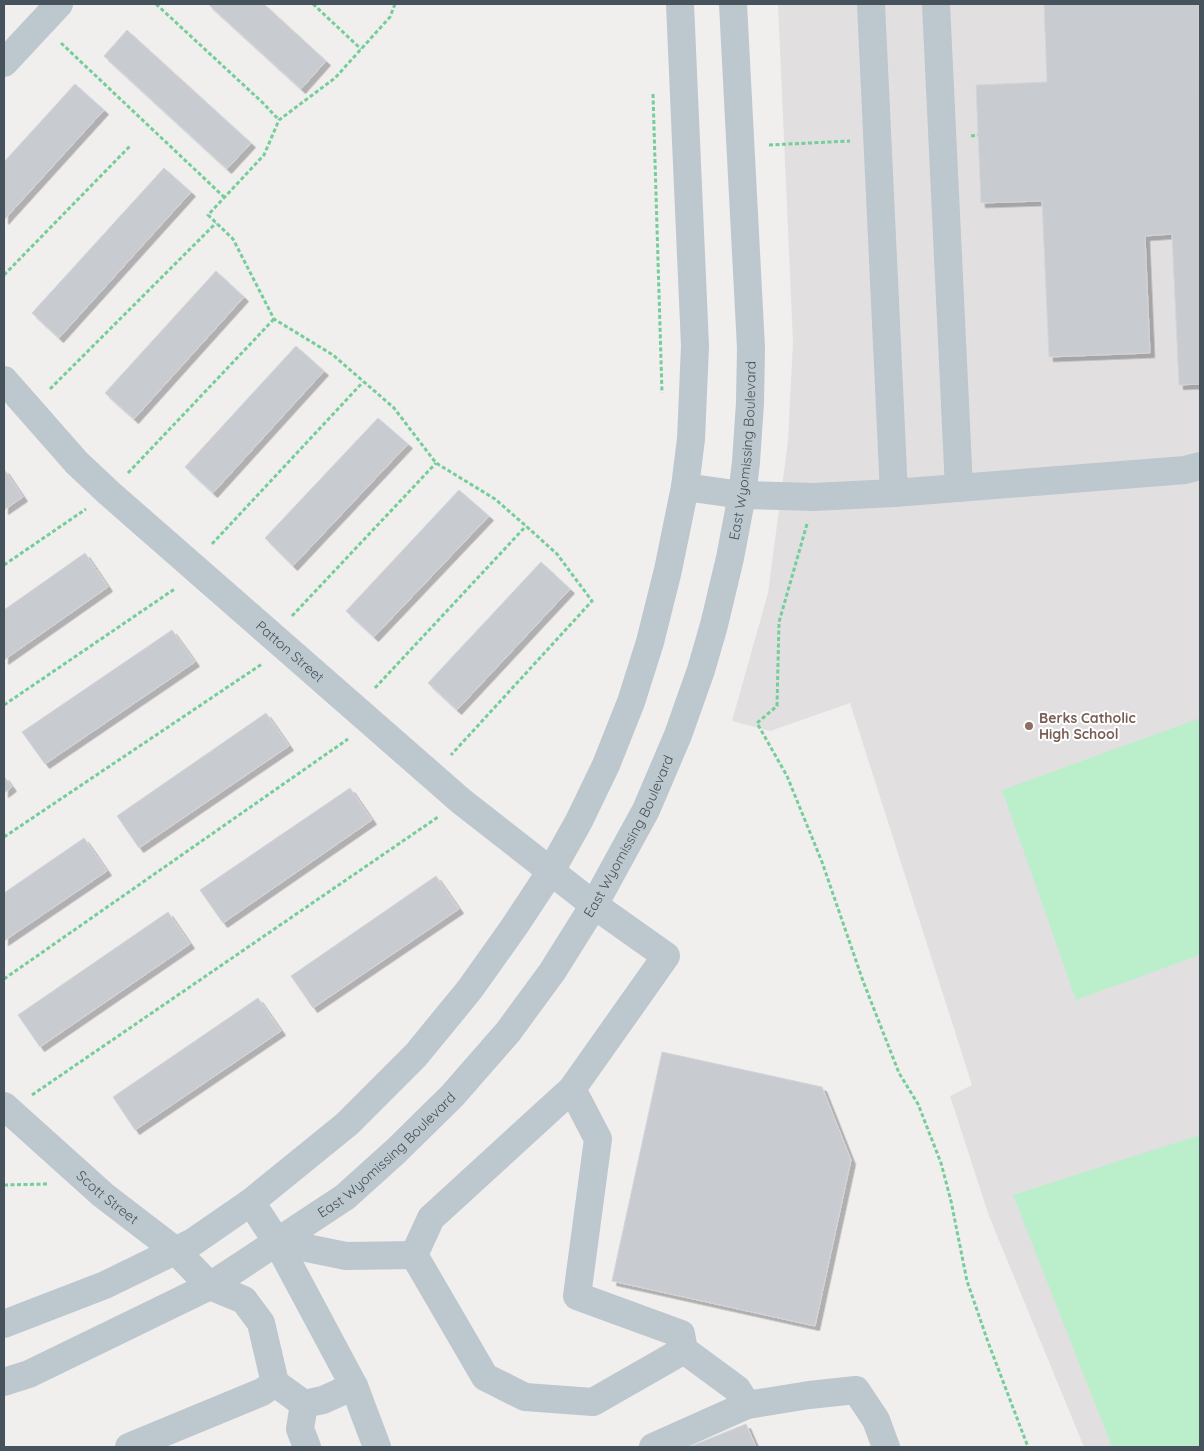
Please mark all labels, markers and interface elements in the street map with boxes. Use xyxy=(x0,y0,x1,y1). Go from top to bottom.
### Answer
street label: East Wyomissing Boulevard xyxy=(725,361,760,541)
street label: Patton Street xyxy=(252,617,328,686)
place label: Berks Catholic High School xyxy=(1039,709,1136,743)
marker: Berks Catholic High School xyxy=(1023,720,1035,732)
street label: East Wyomissing Boulevard xyxy=(580,752,677,921)
street label: East Wyomissing Boulevard xyxy=(314,1088,459,1222)
street label: Scott Street xyxy=(73,1166,142,1228)

